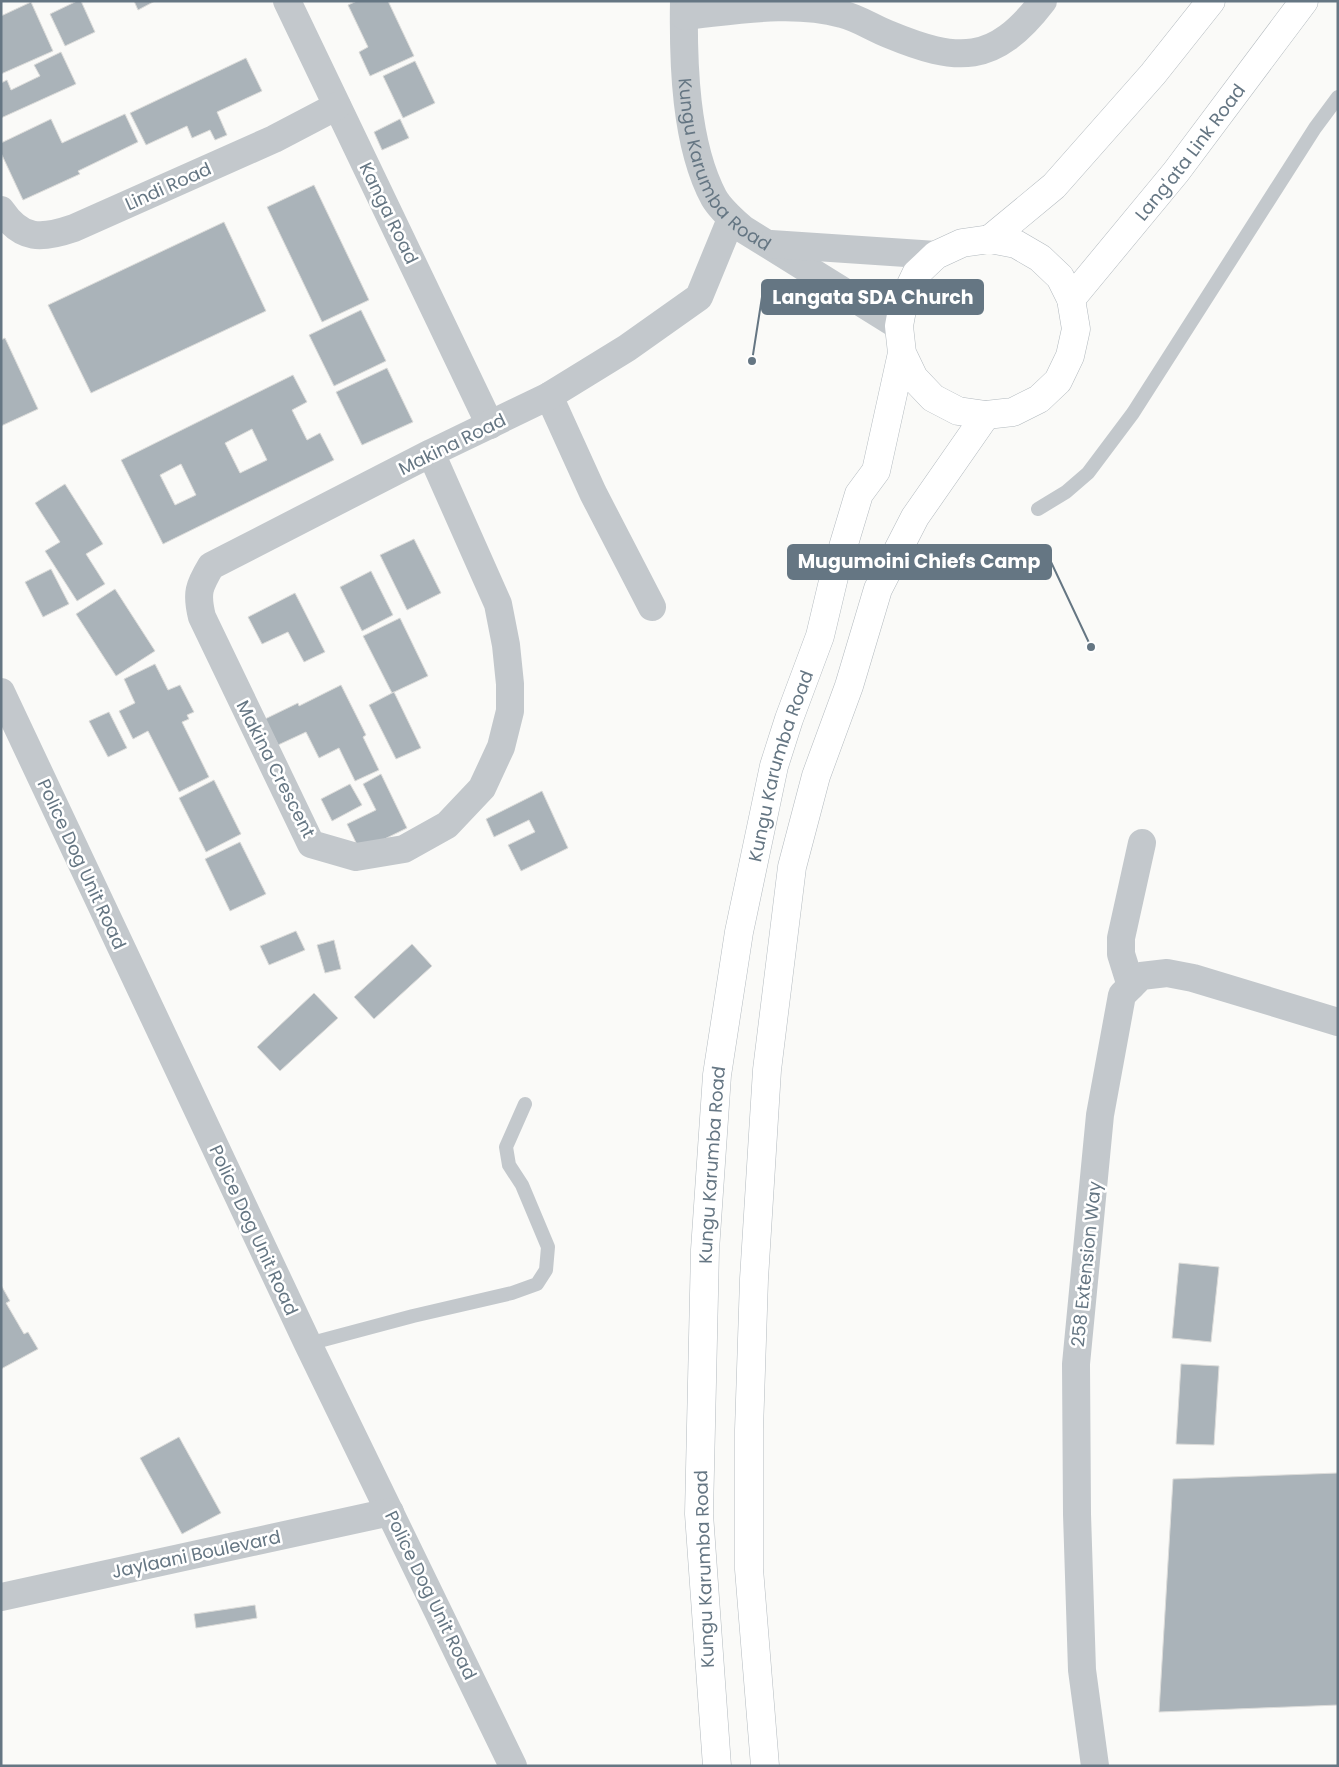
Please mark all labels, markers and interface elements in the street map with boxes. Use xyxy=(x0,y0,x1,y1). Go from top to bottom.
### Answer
street label: Kungu Karumba Road xyxy=(673,77,776,256)
street label: Lang'ata Link Road xyxy=(1129,78,1251,226)
street label: Lindi Road xyxy=(121,156,215,216)
street label: Kanga Road xyxy=(354,158,424,268)
callout: Langata SDA Church xyxy=(762,280,983,314)
text: Langata SDA Church xyxy=(772,284,974,311)
street label: Makina Road xyxy=(394,407,510,481)
callout: Mugumoini Chiefs Camp xyxy=(788,545,1051,579)
text: Mugumoini Chiefs Camp xyxy=(798,548,1040,575)
street label: Kungu Karumba Road xyxy=(742,667,819,864)
street label: Makina Crescent xyxy=(231,696,321,842)
street label: Police Dog Unit Road xyxy=(32,775,132,953)
street label: Kungu Karumba Road xyxy=(692,1064,731,1264)
street label: Police Dog Unit Road xyxy=(204,1141,304,1319)
street label: 258 Extension Way xyxy=(1065,1180,1107,1348)
street label: Kungu Karumba Road xyxy=(688,1470,720,1668)
street label: Police Dog Unit Road xyxy=(379,1506,483,1684)
street label: Jaylaani Boulevard xyxy=(109,1524,283,1584)

